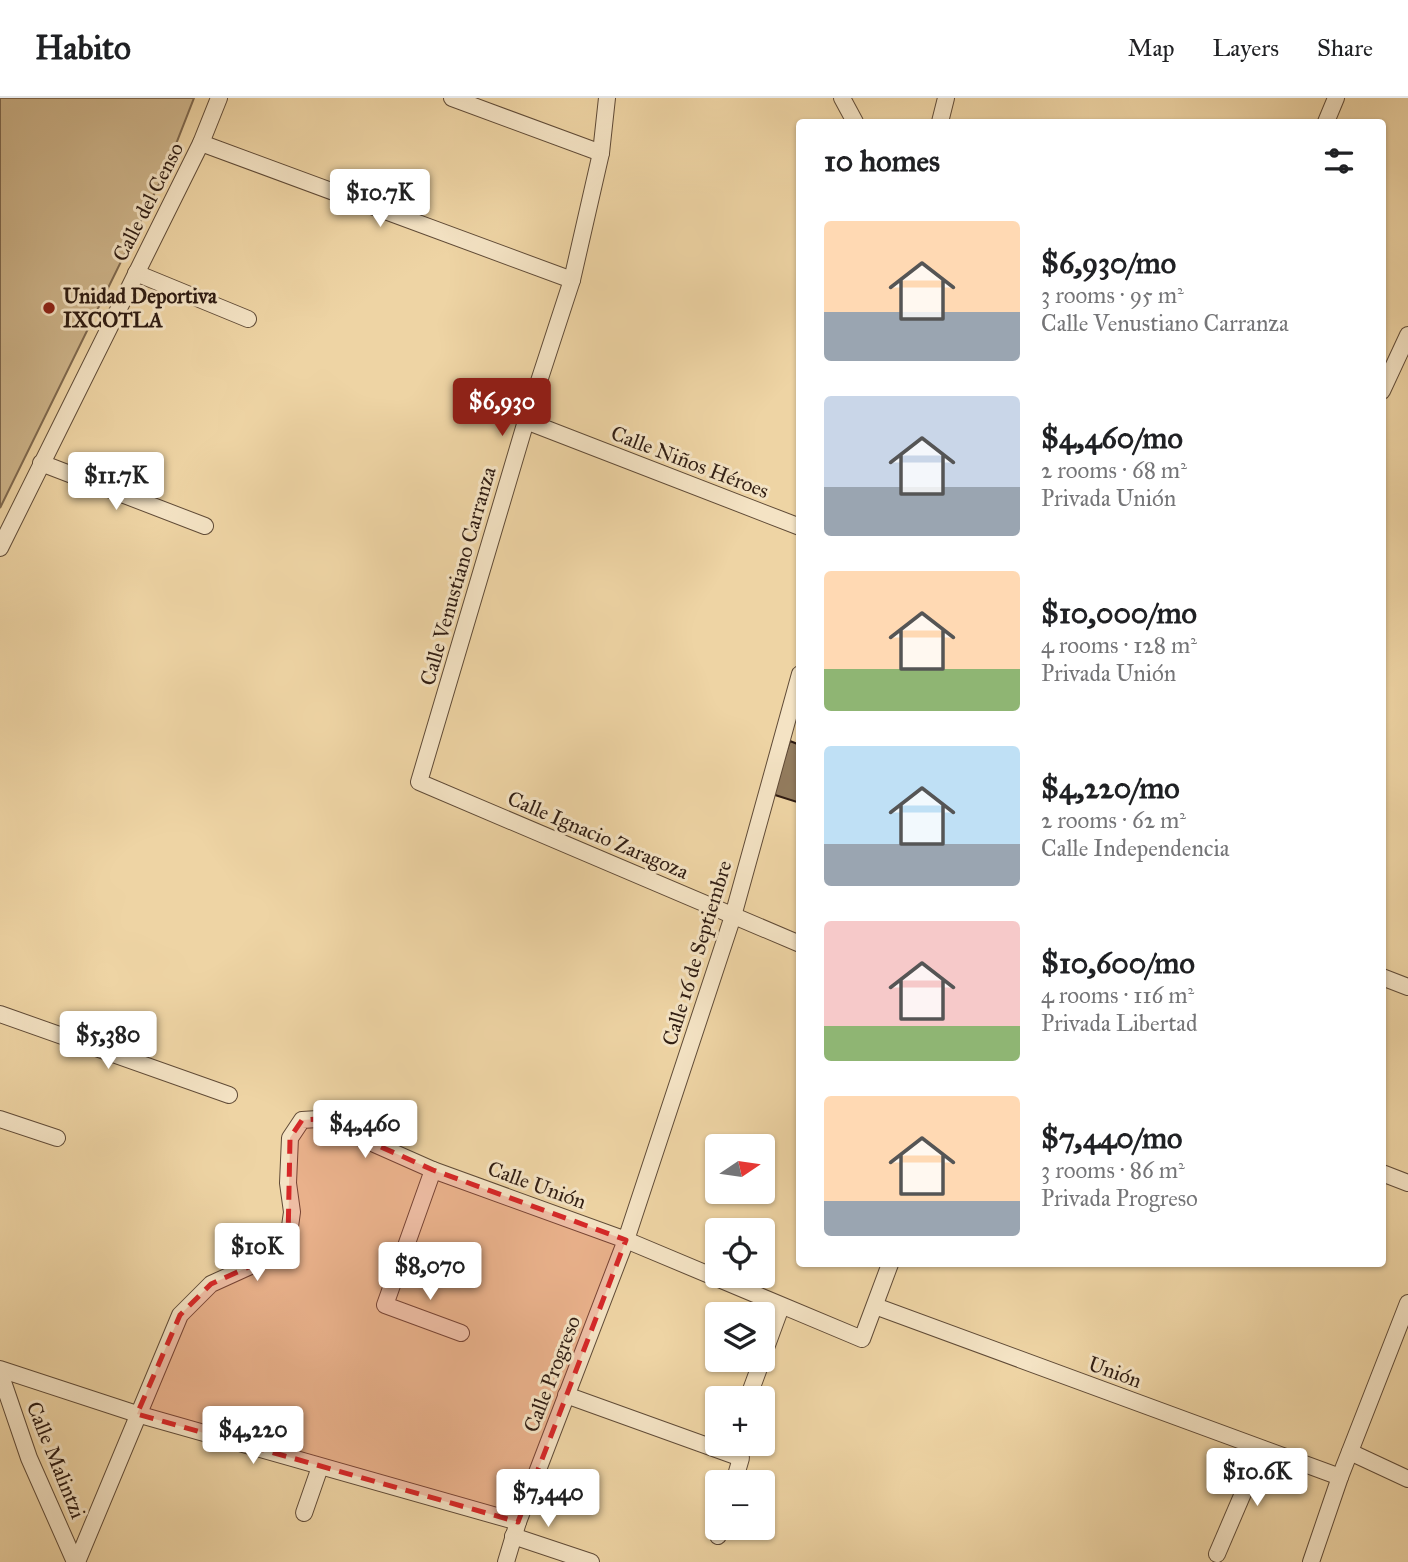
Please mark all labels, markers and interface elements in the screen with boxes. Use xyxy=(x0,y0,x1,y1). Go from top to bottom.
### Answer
text: Habito xyxy=(35,28,131,68)
text: Map xyxy=(1128,33,1175,63)
text: Layers xyxy=(1213,33,1279,63)
text: Share xyxy=(1317,33,1373,63)
street label: Calle del Censo xyxy=(107,138,189,266)
icon: filters xyxy=(1320,142,1358,180)
text: 10 homes xyxy=(824,143,940,179)
pin: $10.7K xyxy=(323,170,437,229)
text: $10.7K xyxy=(346,178,414,206)
text: $6,930/mo xyxy=(1041,245,1176,281)
icon: home xyxy=(880,249,964,333)
text: 3 rooms · 95 m² xyxy=(1041,281,1184,309)
place label: Unidad Deportiva IXCOTLA xyxy=(63,283,218,333)
marker: Unidad Deportiva IXCOTLA xyxy=(41,300,57,316)
text: Calle Venustiano Carranza xyxy=(1041,309,1289,337)
pin: $6,930 xyxy=(445,378,559,438)
text: $6,930 xyxy=(469,387,535,415)
street label: Calle Niños Héroes xyxy=(607,420,773,504)
text: $4,460/mo xyxy=(1041,420,1183,456)
icon: home xyxy=(880,424,964,508)
pin: $11.7K xyxy=(59,452,173,512)
text: 2 rooms · 68 m² xyxy=(1041,456,1187,484)
text: $11.7K xyxy=(84,461,148,489)
street label: Calle Venustiano Carranza xyxy=(414,464,502,688)
text: Privada Unión xyxy=(1041,484,1176,512)
text: $10,000/mo xyxy=(1041,595,1197,631)
icon: home xyxy=(880,599,964,683)
text: 4 rooms · 128 m² xyxy=(1041,631,1197,659)
text: Privada Unión xyxy=(1041,659,1176,687)
text: $4,220/mo xyxy=(1041,770,1180,806)
icon: home xyxy=(880,774,964,858)
street label: Calle Ignacio Zaragoza xyxy=(504,785,693,885)
text: 2 rooms · 62 m² xyxy=(1041,806,1186,834)
text: Calle Independencia xyxy=(1041,834,1230,862)
street label: Calle 16 de Septiembre xyxy=(656,857,738,1049)
text: $10,600/mo xyxy=(1041,945,1195,981)
icon: home xyxy=(880,949,964,1033)
text: 4 rooms · 116 m² xyxy=(1041,981,1194,1009)
text: Privada Libertad xyxy=(1041,1009,1198,1037)
pin: $5,380 xyxy=(51,1012,165,1071)
text: $5,380 xyxy=(76,1020,140,1048)
pin: $4,460 xyxy=(308,1100,422,1160)
text: $4,460 xyxy=(329,1109,401,1137)
text: $7,440/mo xyxy=(1041,1120,1182,1156)
icon: home xyxy=(880,1124,964,1208)
north arrow xyxy=(705,1134,775,1204)
map controls xyxy=(705,1134,775,1540)
street label: Calle Unión xyxy=(484,1155,590,1215)
text: 3 rooms · 86 m² xyxy=(1041,1156,1185,1184)
text: Privada Progreso xyxy=(1041,1184,1198,1212)
button: locate xyxy=(705,1218,775,1288)
pin: $10K xyxy=(216,1224,298,1283)
text: $10K xyxy=(231,1232,283,1260)
pin: $8,070 xyxy=(373,1242,487,1302)
text: $8,070 xyxy=(394,1251,466,1279)
button: layers xyxy=(705,1302,775,1372)
street label: Calle Progreso xyxy=(518,1312,586,1436)
street label: Unión xyxy=(1085,1350,1145,1394)
button: + xyxy=(705,1386,775,1456)
street label: Calle Malintzi xyxy=(21,1398,91,1523)
pin: $4,220 xyxy=(196,1406,310,1466)
text: $4,220 xyxy=(218,1415,288,1443)
pin: $10.6K xyxy=(1200,1448,1314,1508)
text: $10.6K xyxy=(1222,1457,1292,1485)
pin: $7,440 xyxy=(491,1470,605,1529)
button: − xyxy=(705,1470,775,1540)
text: $7,440 xyxy=(512,1478,584,1506)

